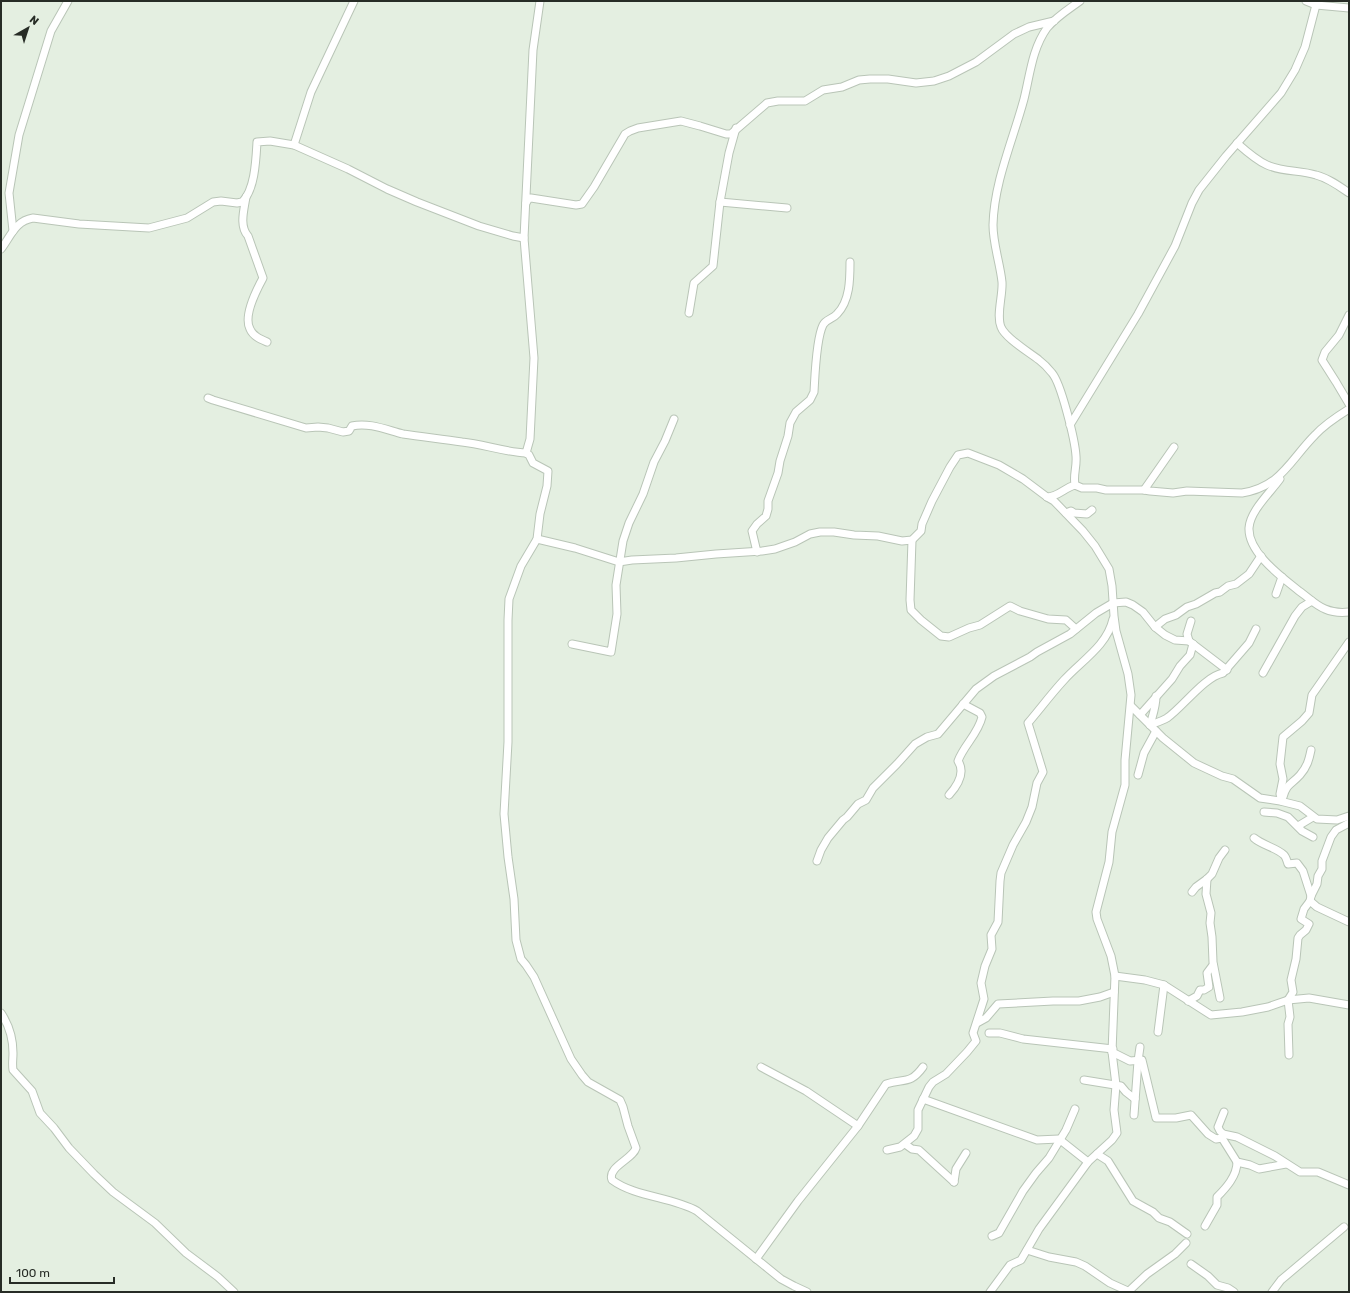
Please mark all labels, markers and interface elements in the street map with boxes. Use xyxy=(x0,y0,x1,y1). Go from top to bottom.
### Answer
north arrow xyxy=(8,8,48,48)
text: N xyxy=(27,13,41,28)
scale bar xyxy=(10,1259,114,1285)
text: 100 m xyxy=(16,1266,50,1280)

